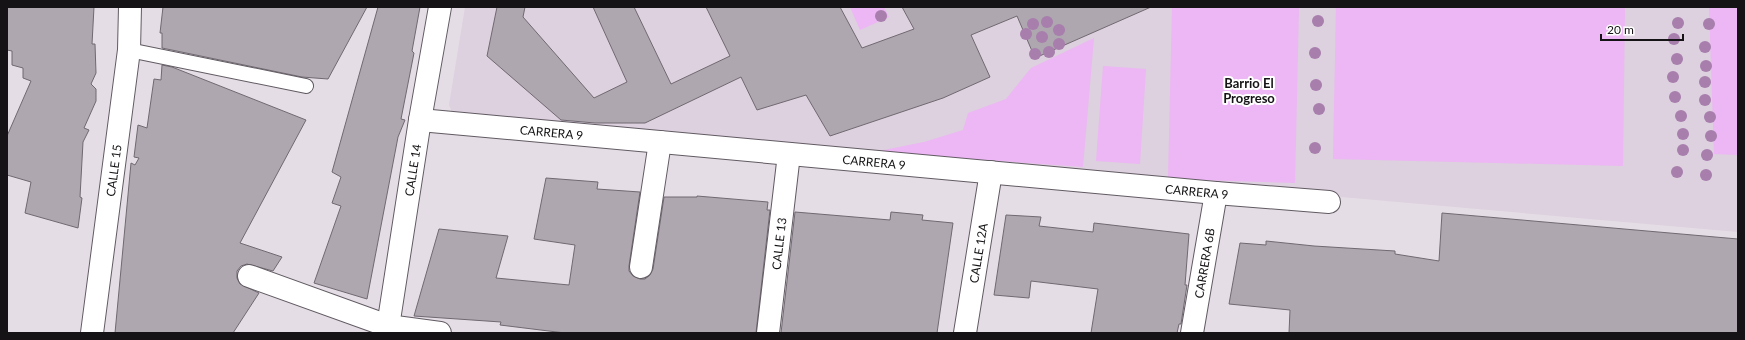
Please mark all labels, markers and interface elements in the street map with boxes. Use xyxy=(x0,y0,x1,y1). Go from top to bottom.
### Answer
scale bar xyxy=(1601,16,1683,42)
text: 20 m xyxy=(1607,22,1634,37)
district label: Barrio El Progreso xyxy=(1223,75,1275,106)
street label: CARRERA 9 xyxy=(519,122,584,142)
street label: CALLE 15 xyxy=(102,143,124,197)
street label: CALLE 14 xyxy=(401,143,424,197)
street label: CARRERA 9 xyxy=(842,151,906,172)
street label: CARRERA 9 xyxy=(1164,181,1229,201)
street label: CALLE 13 xyxy=(768,217,789,271)
street label: CALLE 12A xyxy=(966,221,990,284)
street label: CARRERA 6B xyxy=(1191,226,1217,299)

